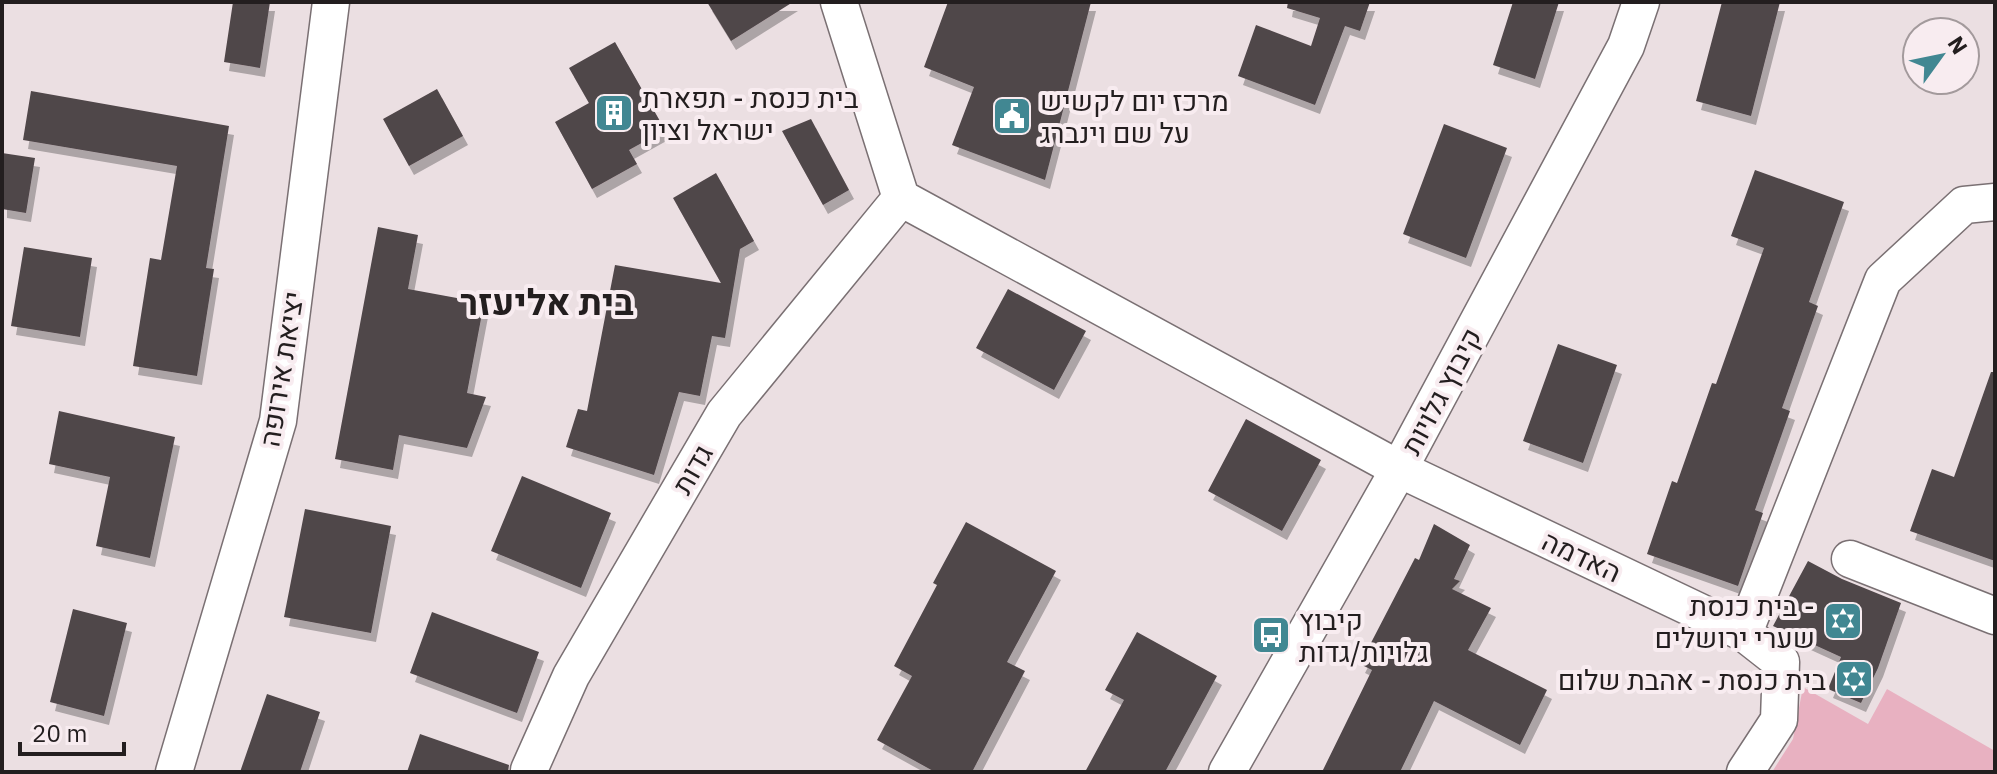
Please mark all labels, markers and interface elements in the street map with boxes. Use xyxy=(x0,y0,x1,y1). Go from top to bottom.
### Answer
north arrow xyxy=(1901,16,1981,96)
text: N xyxy=(1942,30,1975,59)
place label: בית כנסת - תפארת ישראל וציון xyxy=(642,79,859,148)
place label: מרכז יום לקשיש על שם וינברג xyxy=(1040,82,1229,151)
building icon: בית כנסת - תפארת ישראל וציון xyxy=(593,92,635,134)
public building icon: מרכז יום לקשיש על שם וינברג xyxy=(991,95,1033,137)
district label: בית אליעזר xyxy=(460,278,634,325)
street label: יציאת אירופה xyxy=(250,289,312,449)
street label: קיבוץ גלויות xyxy=(1392,321,1490,461)
street label: גדות xyxy=(663,438,721,500)
street label: האדמה xyxy=(1536,522,1628,590)
place label: בית כנסת - שערי ירושלים xyxy=(1654,587,1815,656)
synagogue icon: בית כנסת - שערי ירושלים xyxy=(1822,600,1864,642)
place label: קיבוץ גלויות/גדות xyxy=(1299,601,1429,670)
bus stop icon: קיבוץ גלויות/גדות xyxy=(1250,614,1292,656)
synagogue icon: בית כנסת - אהבת שלום xyxy=(1833,658,1875,700)
place label: בית כנסת - אהבת שלום xyxy=(1558,661,1826,698)
scale bar xyxy=(20,706,124,756)
text: 20 m xyxy=(32,717,87,749)

